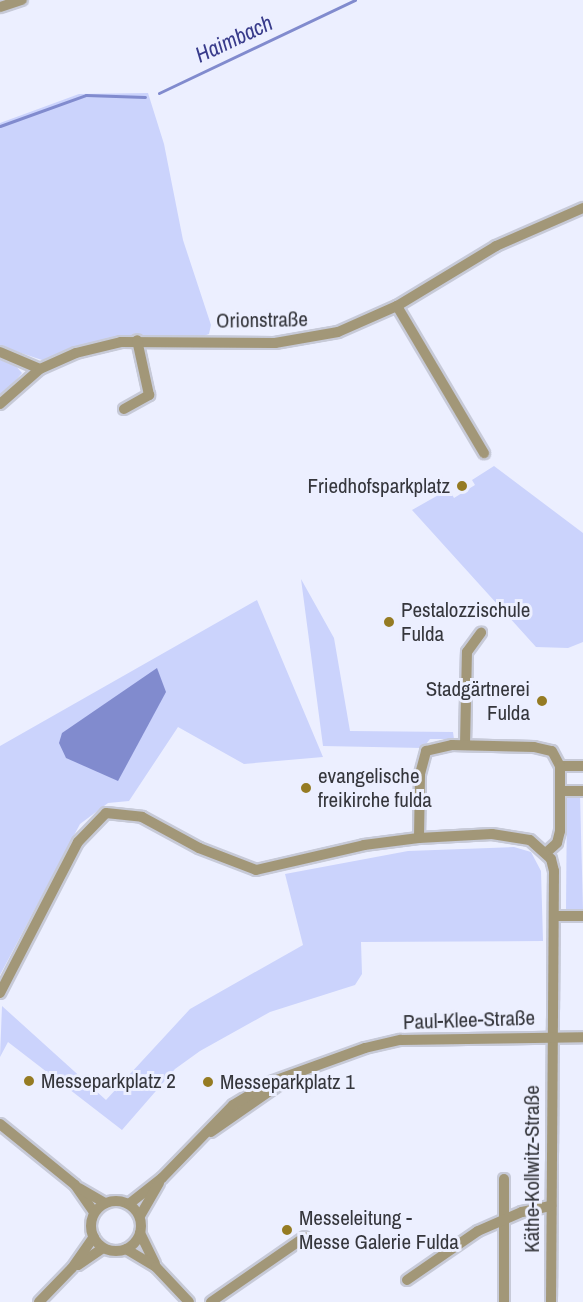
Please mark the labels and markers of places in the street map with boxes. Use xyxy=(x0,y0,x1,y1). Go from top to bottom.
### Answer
place label: Friedhofsparkplatz xyxy=(307,473,450,499)
marker: Friedhofsparkplatz xyxy=(455,479,469,493)
place label: Pestalozzischule Fulda xyxy=(401,597,530,647)
marker: Pestalozzischule Fulda xyxy=(382,615,396,629)
place label: Stadgärtnerei Fulda xyxy=(426,676,530,726)
marker: Stadgärtnerei Fulda xyxy=(535,694,549,708)
place label: evangelische freikirche fulda xyxy=(318,763,432,813)
marker: evangelische freikirche fulda xyxy=(299,781,313,795)
place label: Messeparkplatz 2 xyxy=(41,1068,176,1094)
place label: Messeparkplatz 1 xyxy=(220,1069,355,1095)
marker: Messeparkplatz 2 xyxy=(22,1074,36,1088)
marker: Messeparkplatz 1 xyxy=(201,1075,215,1089)
place label: Messeleitung - Messe Galerie Fulda xyxy=(299,1205,459,1255)
marker: Messeleitung - Messe Galerie Fulda xyxy=(280,1223,294,1237)

